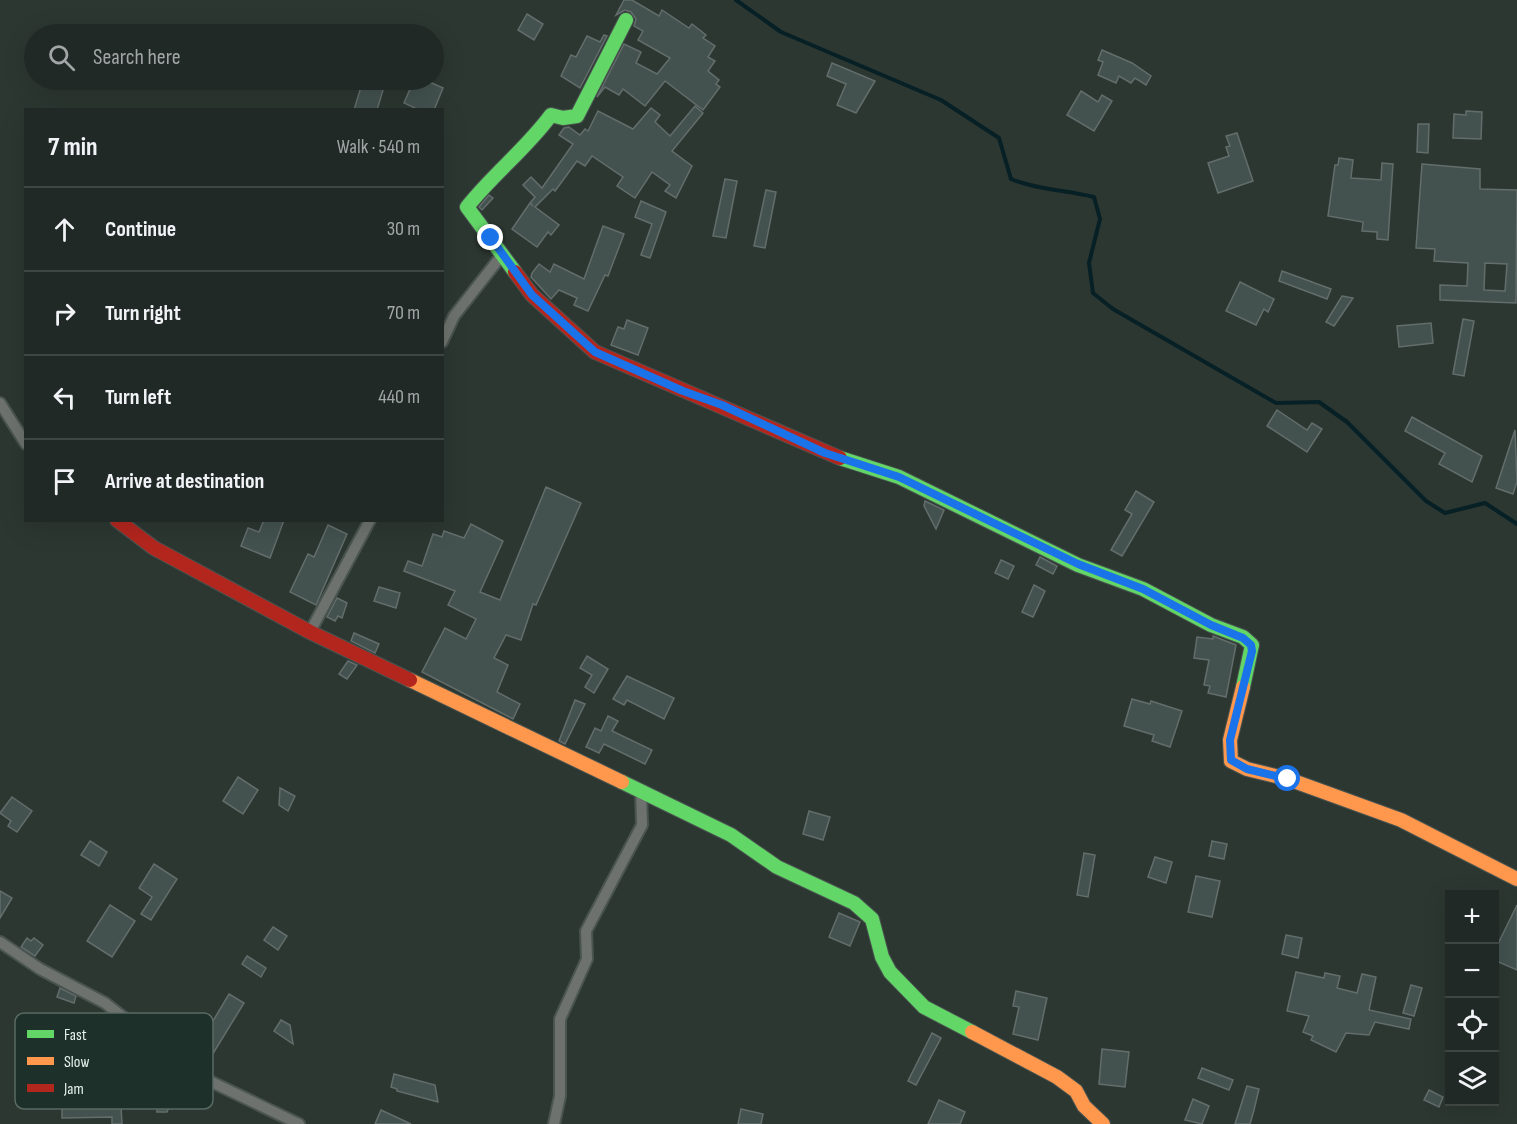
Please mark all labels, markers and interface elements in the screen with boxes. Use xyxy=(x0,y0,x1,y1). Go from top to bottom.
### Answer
search box xyxy=(24,24,444,90)
icon: search xyxy=(45,41,78,74)
text: Search here xyxy=(93,44,180,71)
text: 7 min xyxy=(48,132,97,163)
text: Walk · 540 m xyxy=(337,135,420,159)
icon: ahead xyxy=(48,213,81,246)
text: Continue xyxy=(105,216,176,243)
text: 30 m xyxy=(387,217,420,241)
route end xyxy=(477,224,503,250)
icon: right xyxy=(48,297,81,330)
text: Turn right xyxy=(105,300,181,327)
text: 70 m xyxy=(387,301,420,325)
icon: left xyxy=(48,381,81,414)
text: Turn left xyxy=(105,384,171,411)
text: 440 m xyxy=(378,385,420,409)
icon: arrive xyxy=(48,465,81,498)
text: Arrive at destination xyxy=(105,468,264,495)
route start xyxy=(1274,765,1300,791)
map controls xyxy=(1445,890,1499,1106)
button: + xyxy=(1445,890,1499,944)
button: − xyxy=(1445,944,1499,998)
button: locate xyxy=(1445,998,1499,1052)
legend xyxy=(15,1013,213,1109)
text: Fast xyxy=(64,1026,87,1045)
button: layers xyxy=(1445,1052,1499,1106)
text: Slow xyxy=(64,1053,89,1072)
text: Jam xyxy=(63,1080,84,1099)

